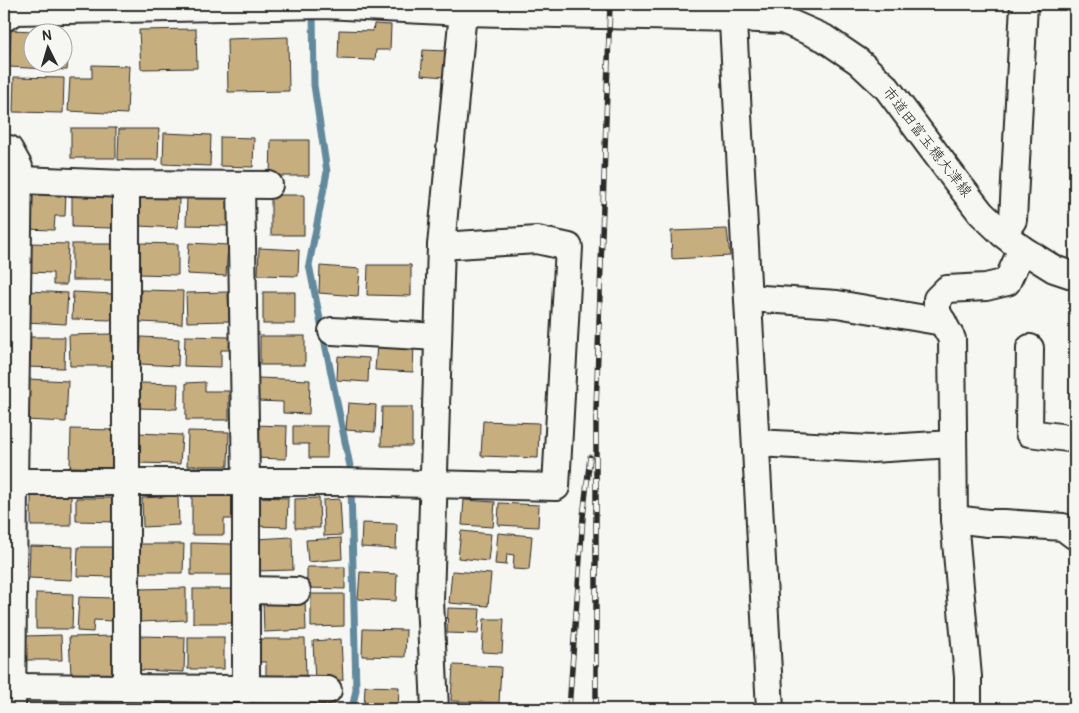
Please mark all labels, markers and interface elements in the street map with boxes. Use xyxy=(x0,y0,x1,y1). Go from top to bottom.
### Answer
north arrow xyxy=(22,22,72,72)
text: N xyxy=(41,27,52,44)
street label: 市道田富玉穂大津線 xyxy=(878,83,976,201)

